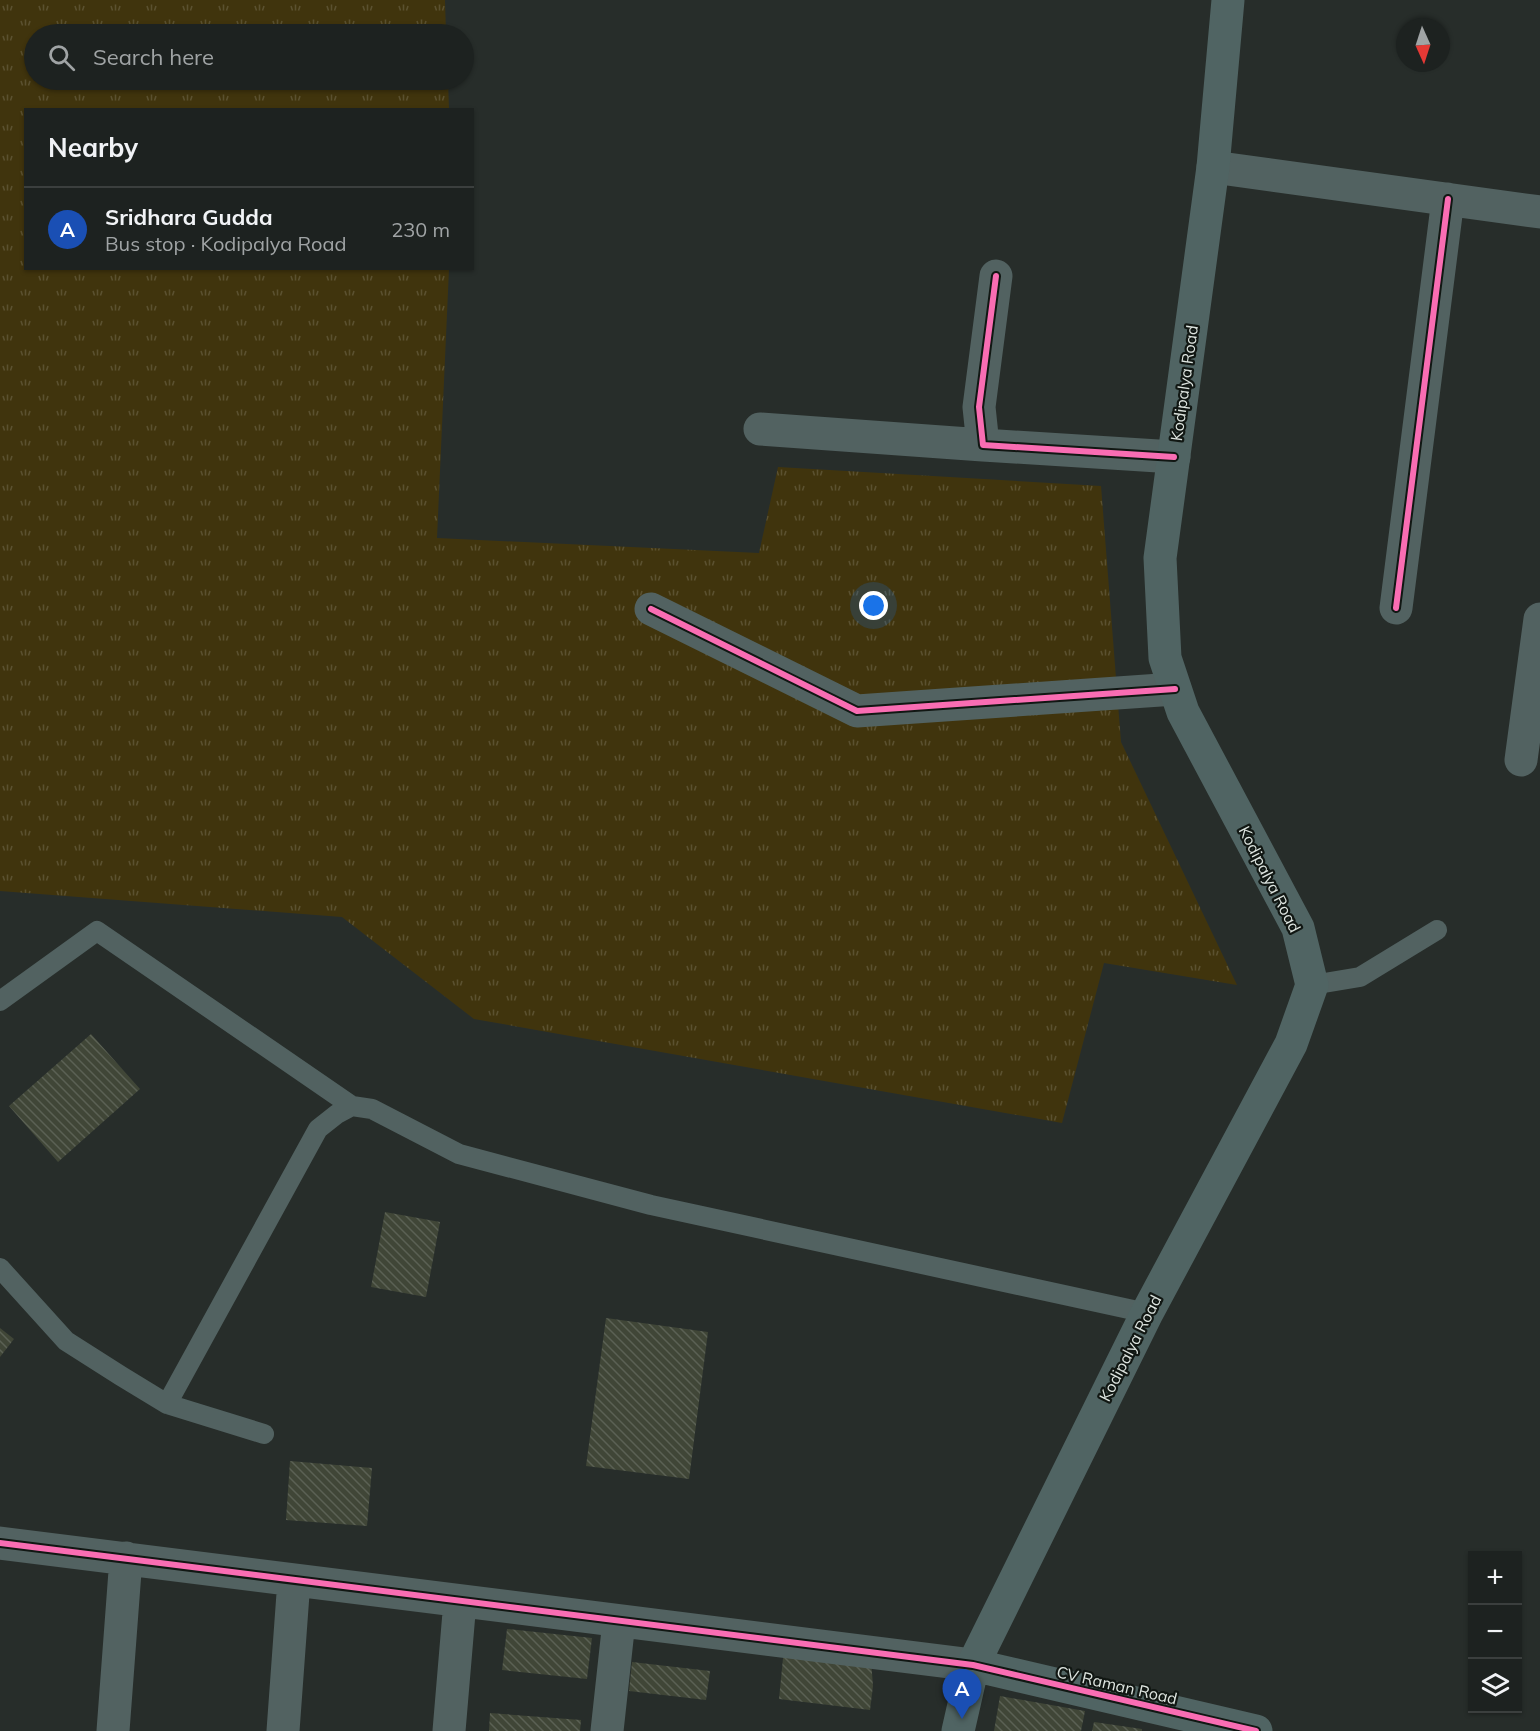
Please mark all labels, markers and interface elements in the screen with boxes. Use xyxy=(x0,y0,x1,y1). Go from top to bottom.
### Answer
north arrow xyxy=(1396,18,1450,72)
search box xyxy=(24,24,474,90)
icon: search xyxy=(45,41,78,74)
text: Search here xyxy=(93,43,214,71)
text: Nearby xyxy=(48,131,138,164)
text: Sridhara Gudda xyxy=(105,203,273,231)
text: A xyxy=(60,217,75,242)
text: 230 m xyxy=(391,217,450,242)
text: Bus stop · Kodipalya Road xyxy=(105,231,347,256)
street label: Kodipalya Road xyxy=(1166,324,1202,442)
your location xyxy=(859,591,888,620)
street label: Kodipalya Road xyxy=(1235,822,1305,936)
street label: Kodipalya Road xyxy=(1095,1291,1165,1405)
map controls xyxy=(1468,1551,1522,1713)
button: + xyxy=(1468,1551,1522,1605)
button: − xyxy=(1468,1605,1522,1659)
button: layers xyxy=(1468,1659,1522,1713)
street label: CV Raman Road xyxy=(1055,1661,1179,1709)
pin: A xyxy=(942,1670,982,1719)

